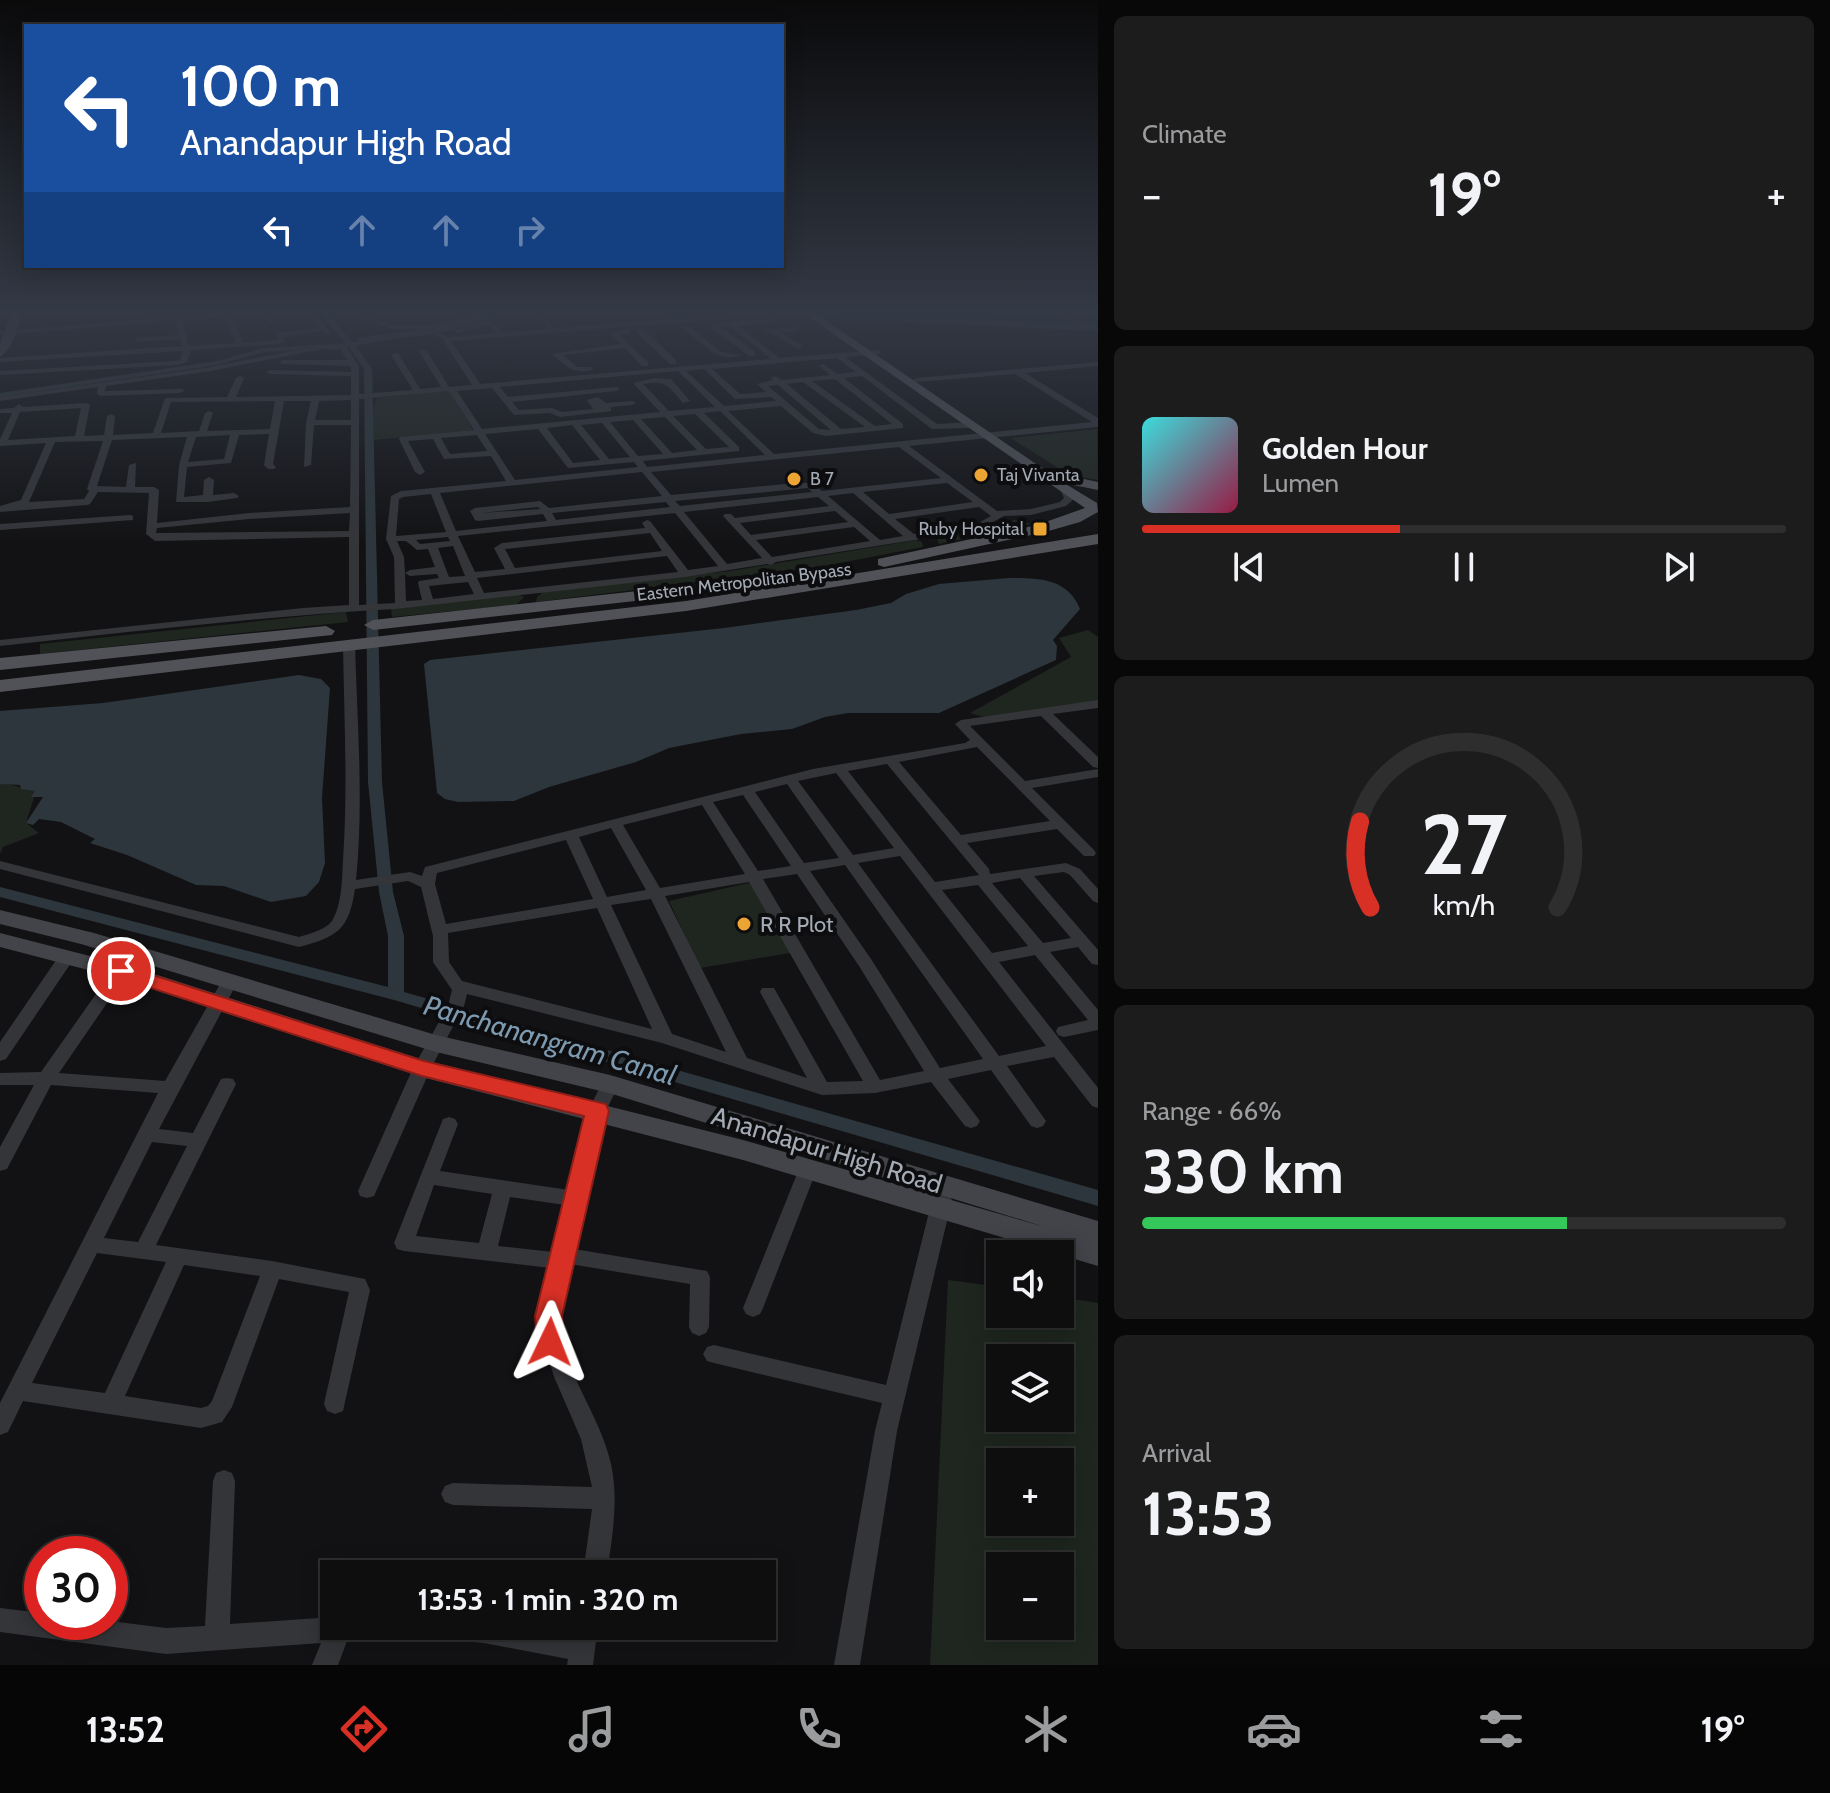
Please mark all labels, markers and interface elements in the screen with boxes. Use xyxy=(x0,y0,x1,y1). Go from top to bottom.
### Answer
text: 100 m xyxy=(180,52,341,120)
icon: left xyxy=(48,56,152,160)
text: Climate xyxy=(1142,118,1227,150)
text: Anandapur High Road xyxy=(180,120,512,164)
text: 19° xyxy=(1427,158,1501,231)
text: − xyxy=(1142,168,1161,221)
text: + xyxy=(1767,168,1786,221)
icon: left xyxy=(256,208,300,252)
icon: ahead xyxy=(340,208,384,252)
icon: ahead xyxy=(424,208,468,252)
icon: right xyxy=(508,208,552,252)
text: Golden Hour xyxy=(1262,430,1428,467)
place label: Taj Vivanta xyxy=(997,464,1080,486)
marker: Taj Vivanta xyxy=(972,466,990,484)
text: Lumen xyxy=(1262,467,1339,499)
place label: B 7 xyxy=(810,468,834,490)
marker: B 7 xyxy=(785,470,803,488)
place label: Ruby Hospital xyxy=(918,518,1025,540)
marker: Ruby Hospital xyxy=(1031,520,1049,538)
icon: previous xyxy=(1227,545,1271,589)
icon: pause xyxy=(1442,545,1486,589)
icon: next xyxy=(1657,545,1701,589)
street label: Eastern Metropolitan Bypass xyxy=(635,558,853,606)
text: 27 xyxy=(1421,794,1507,895)
text: km/h xyxy=(1433,888,1495,923)
place label: R R Plot xyxy=(760,911,834,938)
marker: R R Plot xyxy=(735,915,753,933)
pin xyxy=(87,937,155,1005)
icon: arrive xyxy=(99,949,143,993)
water label: Panchanangram Canal xyxy=(420,988,680,1092)
text: Range · 66% xyxy=(1142,1095,1282,1127)
street label: Anandapur High Road xyxy=(708,1100,946,1200)
text: 330 km xyxy=(1142,1135,1344,1208)
map controls xyxy=(986,1240,1074,1640)
button: sound xyxy=(986,1240,1074,1328)
position arrow xyxy=(508,1300,592,1384)
button: layers xyxy=(986,1344,1074,1432)
text: Arrival xyxy=(1142,1437,1211,1469)
button: + xyxy=(986,1448,1074,1536)
text: 13:53 xyxy=(1142,1477,1274,1550)
speed limit sign: 30 xyxy=(24,1536,128,1640)
button: − xyxy=(986,1552,1074,1640)
text: 13:53 · 1 min · 320 m xyxy=(418,1581,678,1618)
icon: directions xyxy=(336,1701,392,1757)
icon: music xyxy=(564,1701,620,1757)
icon: phone xyxy=(791,1701,847,1757)
icon: climate xyxy=(1018,1701,1074,1757)
icon: car xyxy=(1246,1701,1302,1757)
icon: filters xyxy=(1473,1701,1529,1757)
text: 13:52 xyxy=(86,1707,165,1751)
text: 19° xyxy=(1700,1707,1744,1751)

